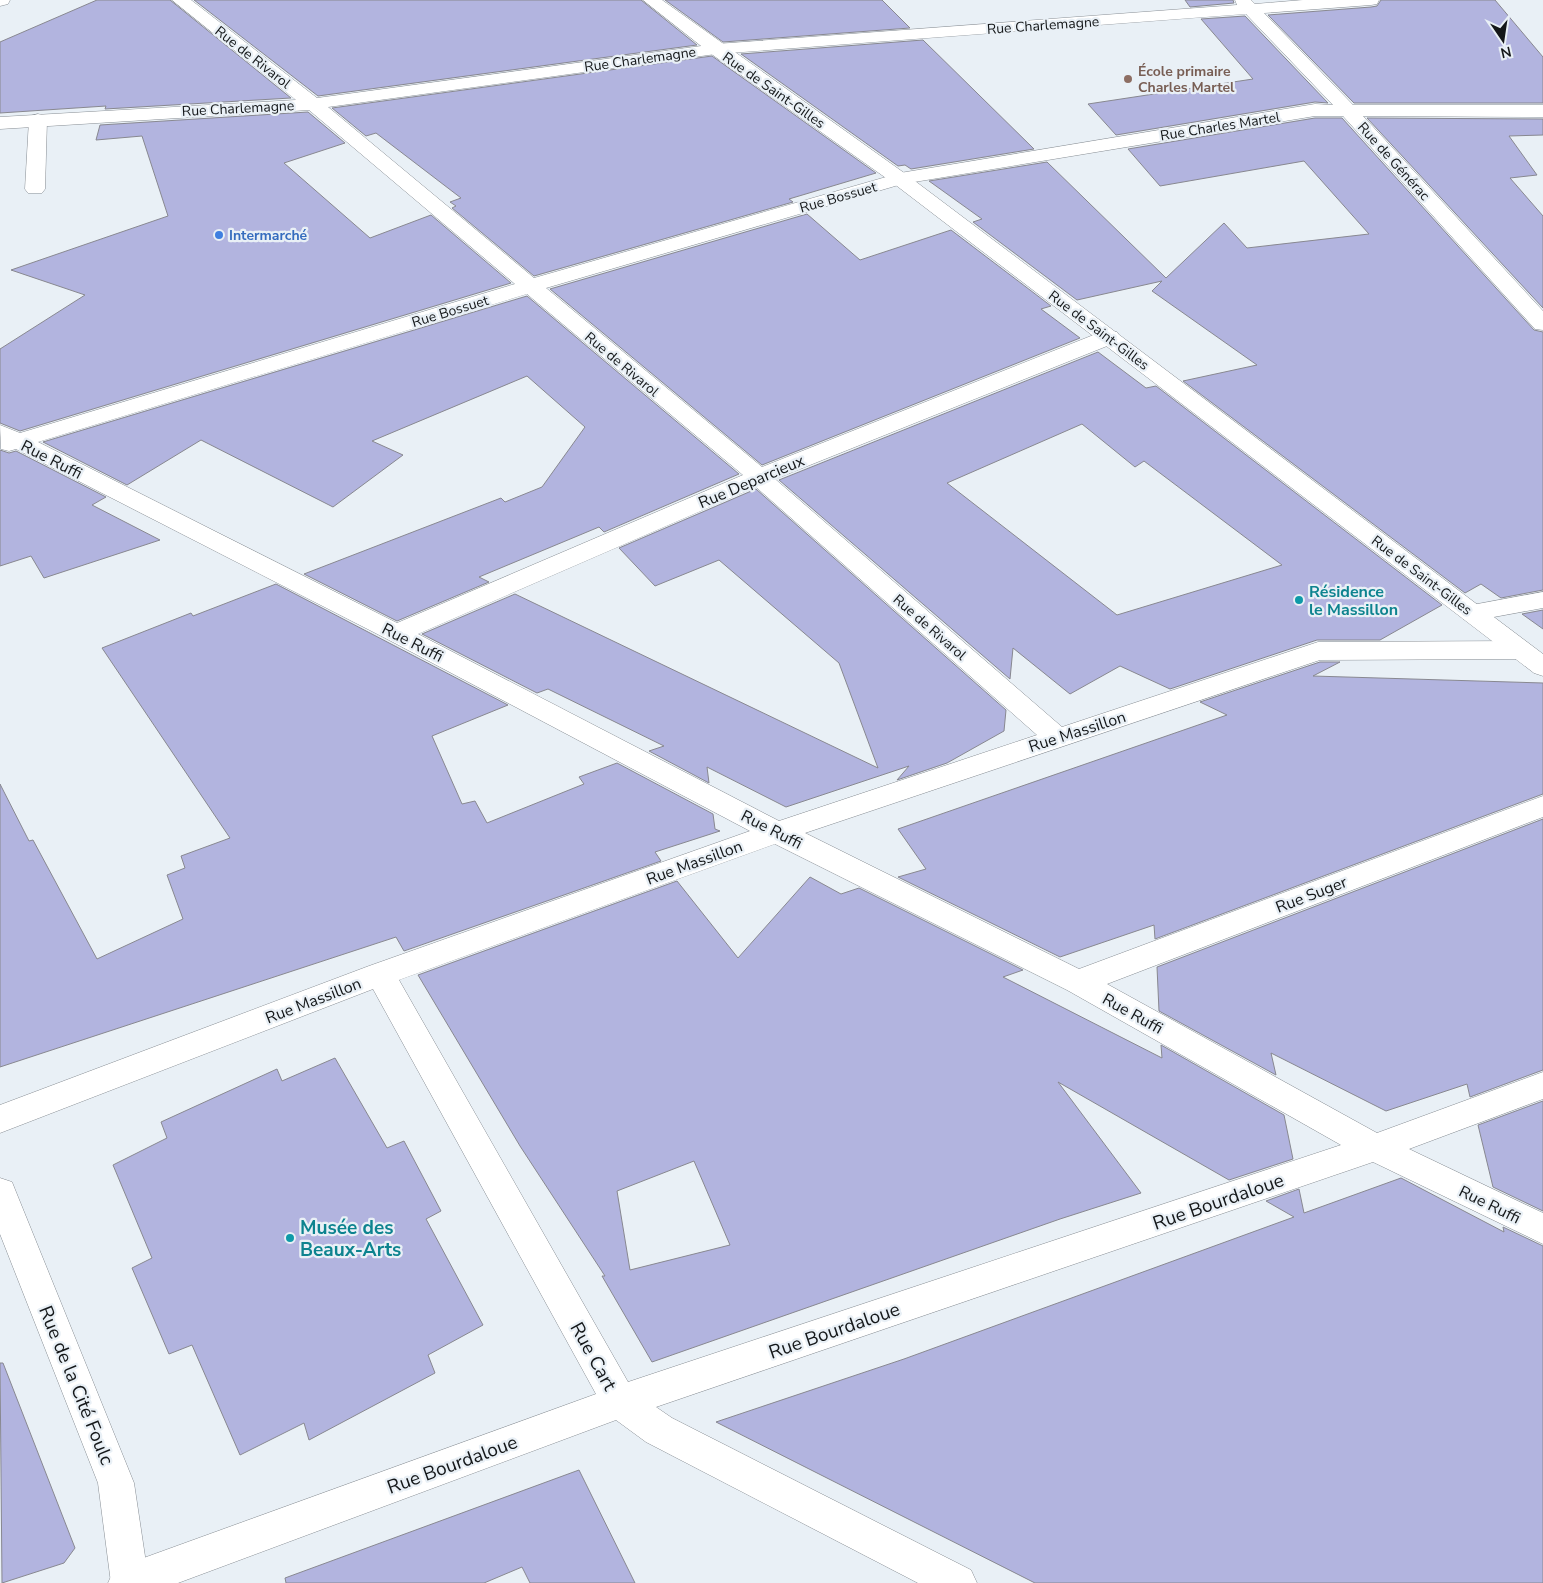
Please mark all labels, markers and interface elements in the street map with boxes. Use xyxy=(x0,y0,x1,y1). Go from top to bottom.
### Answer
street label: Rue Charlemagne xyxy=(986,12,1100,39)
north arrow xyxy=(1478,15,1528,65)
street label: Rue de Rivarol xyxy=(211,22,295,94)
street label: Rue Charlemagne xyxy=(583,42,697,77)
text: N xyxy=(1499,42,1513,63)
street label: Rue de Saint-Gilles xyxy=(719,48,829,133)
place label: École primaire Charles Martel xyxy=(1138,62,1235,97)
marker: École primaire Charles Martel xyxy=(1122,73,1134,85)
street label: Rue Charlemagne xyxy=(181,96,295,121)
street label: Rue Charles Martel xyxy=(1159,108,1282,145)
street label: Rue de Générac xyxy=(1353,118,1434,205)
street label: Rue Bossuet xyxy=(797,177,879,218)
place label: Intermarché xyxy=(229,226,308,245)
marker: Intermarché xyxy=(213,229,225,241)
street label: Rue de Saint-Gilles xyxy=(1045,286,1153,375)
street label: Rue Bossuet xyxy=(410,291,491,332)
street label: Rue de Rivarol xyxy=(581,328,663,402)
street label: Rue Ruffi xyxy=(17,435,86,485)
street label: Rue Deparcieux xyxy=(695,449,808,514)
street label: Rue de Saint-Gilles xyxy=(1368,531,1476,620)
place label: Résidence le Massillon xyxy=(1309,581,1398,621)
street label: Rue de Rivarol xyxy=(889,590,971,665)
marker: Résidence le Massillon xyxy=(1293,594,1305,606)
street label: Rue Ruffi xyxy=(378,618,447,668)
street label: Rue Massillon xyxy=(1026,706,1129,758)
street label: Rue Ruffi xyxy=(737,805,806,855)
street label: Rue Massillon xyxy=(643,835,746,891)
street label: Rue Suger xyxy=(1273,871,1350,919)
street label: Rue Massillon xyxy=(262,973,364,1029)
street label: Rue Ruffi xyxy=(1098,988,1167,1039)
street label: Rue Bourdaloue xyxy=(1149,1167,1287,1237)
street label: Rue Ruffi xyxy=(1455,1181,1524,1229)
place label: Musée des Beaux-Arts xyxy=(300,1215,401,1263)
marker: Musée des Beaux-Arts xyxy=(284,1232,296,1244)
street label: Rue Bourdaloue xyxy=(765,1296,903,1366)
street label: Rue de la Cité Foulc xyxy=(32,1302,120,1469)
street label: Rue Cart xyxy=(564,1317,623,1396)
street label: Rue Bourdaloue xyxy=(383,1429,521,1501)

